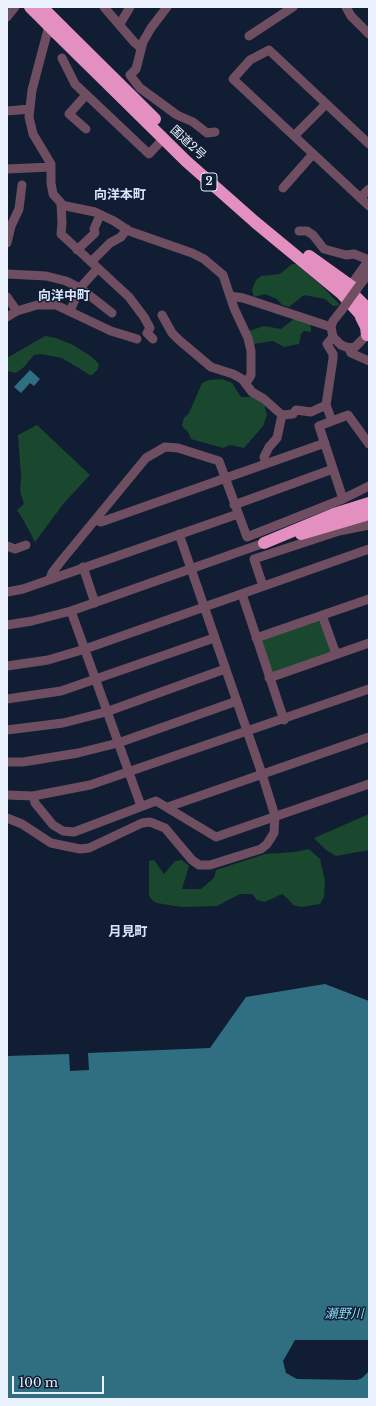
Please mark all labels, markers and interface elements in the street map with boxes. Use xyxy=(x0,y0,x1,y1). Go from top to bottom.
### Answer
street label: 国道2号 xyxy=(167,123,209,163)
road number: 2 xyxy=(201,173,217,191)
district label: 向洋本町 xyxy=(94,187,146,203)
district label: 向洋中町 xyxy=(38,288,90,304)
district label: 月見町 xyxy=(109,924,147,940)
water label: 瀬野川 xyxy=(325,1306,363,1322)
scale bar xyxy=(14,1368,106,1394)
text: 100 m xyxy=(19,1375,58,1390)

